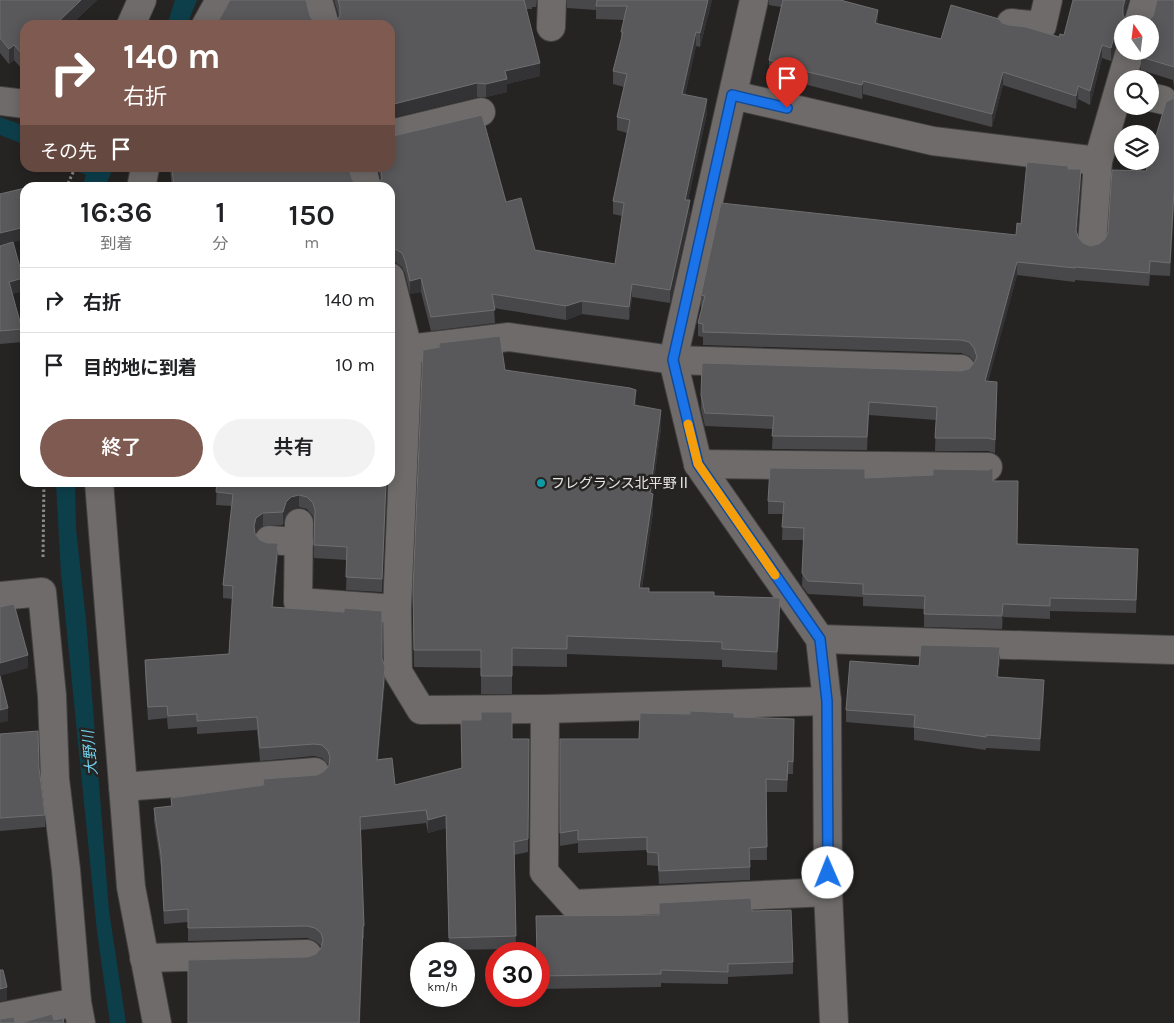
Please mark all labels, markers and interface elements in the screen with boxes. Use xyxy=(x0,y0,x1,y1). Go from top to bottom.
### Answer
north arrow xyxy=(1114,15,1159,60)
map controls xyxy=(1114,15,1159,170)
text: 140 m xyxy=(123,36,221,77)
icon: right xyxy=(40,40,105,105)
pin xyxy=(766,57,808,108)
icon: arrive xyxy=(773,64,801,92)
button: search xyxy=(1114,70,1159,115)
text: 右折 xyxy=(123,84,167,110)
button: layers xyxy=(1114,125,1159,170)
icon: arrive xyxy=(107,135,135,163)
text: その先 xyxy=(40,141,97,163)
text: 16:36 xyxy=(80,194,153,230)
text: 1 xyxy=(215,194,226,230)
text: 150 xyxy=(289,197,335,233)
text: m xyxy=(304,233,319,252)
text: 到着 xyxy=(100,234,132,253)
text: 分 xyxy=(213,234,229,253)
icon: right xyxy=(40,286,68,314)
text: 140 m xyxy=(325,289,375,311)
text: 右折 xyxy=(83,292,121,314)
icon: arrive xyxy=(40,351,68,379)
text: 10 m xyxy=(335,354,375,376)
text: 目的地に到着 xyxy=(83,357,197,379)
button: 終了 xyxy=(40,419,203,477)
button: 共有 xyxy=(213,419,375,477)
place label: フレグランス北平野Ⅱ xyxy=(551,475,691,492)
marker: フレグランス北平野Ⅱ xyxy=(535,477,547,489)
water label: 大野川 xyxy=(79,728,101,776)
position arrow xyxy=(801,846,853,898)
speed limit sign: 30 xyxy=(485,942,550,1007)
text: 29 xyxy=(427,954,458,983)
text: km/h xyxy=(427,980,458,994)

